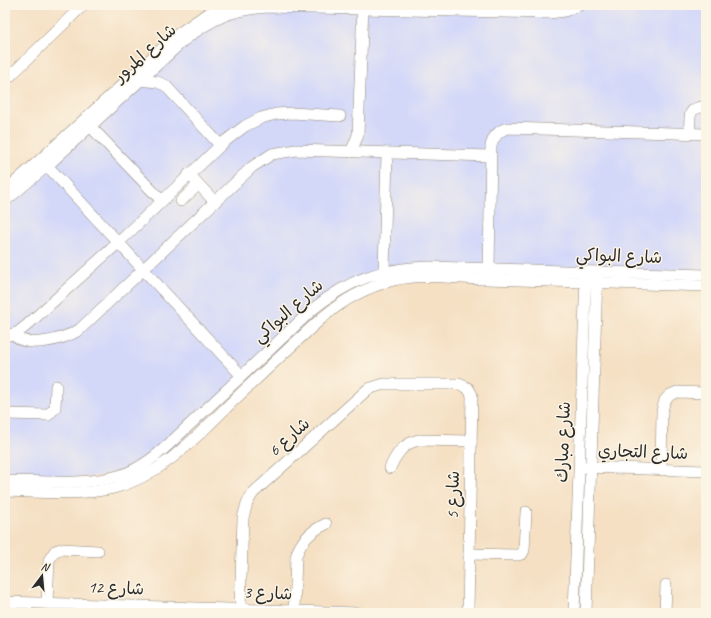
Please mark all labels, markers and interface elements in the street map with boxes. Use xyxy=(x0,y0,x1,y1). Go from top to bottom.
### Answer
street label: شارع المرور xyxy=(108,19,181,89)
street label: شارع البواكي xyxy=(575,244,662,272)
street label: شارع البواكي xyxy=(249,275,330,350)
street label: شارع مبارك xyxy=(551,401,576,483)
street label: شارع 6 xyxy=(264,413,315,462)
street label: شارع التجاري xyxy=(598,440,688,466)
street label: شارع 5 xyxy=(442,471,465,519)
north arrow xyxy=(22,556,62,596)
text: N xyxy=(40,559,52,575)
street label: شارع 12 xyxy=(88,577,144,600)
street label: شارع 3 xyxy=(243,582,293,605)

